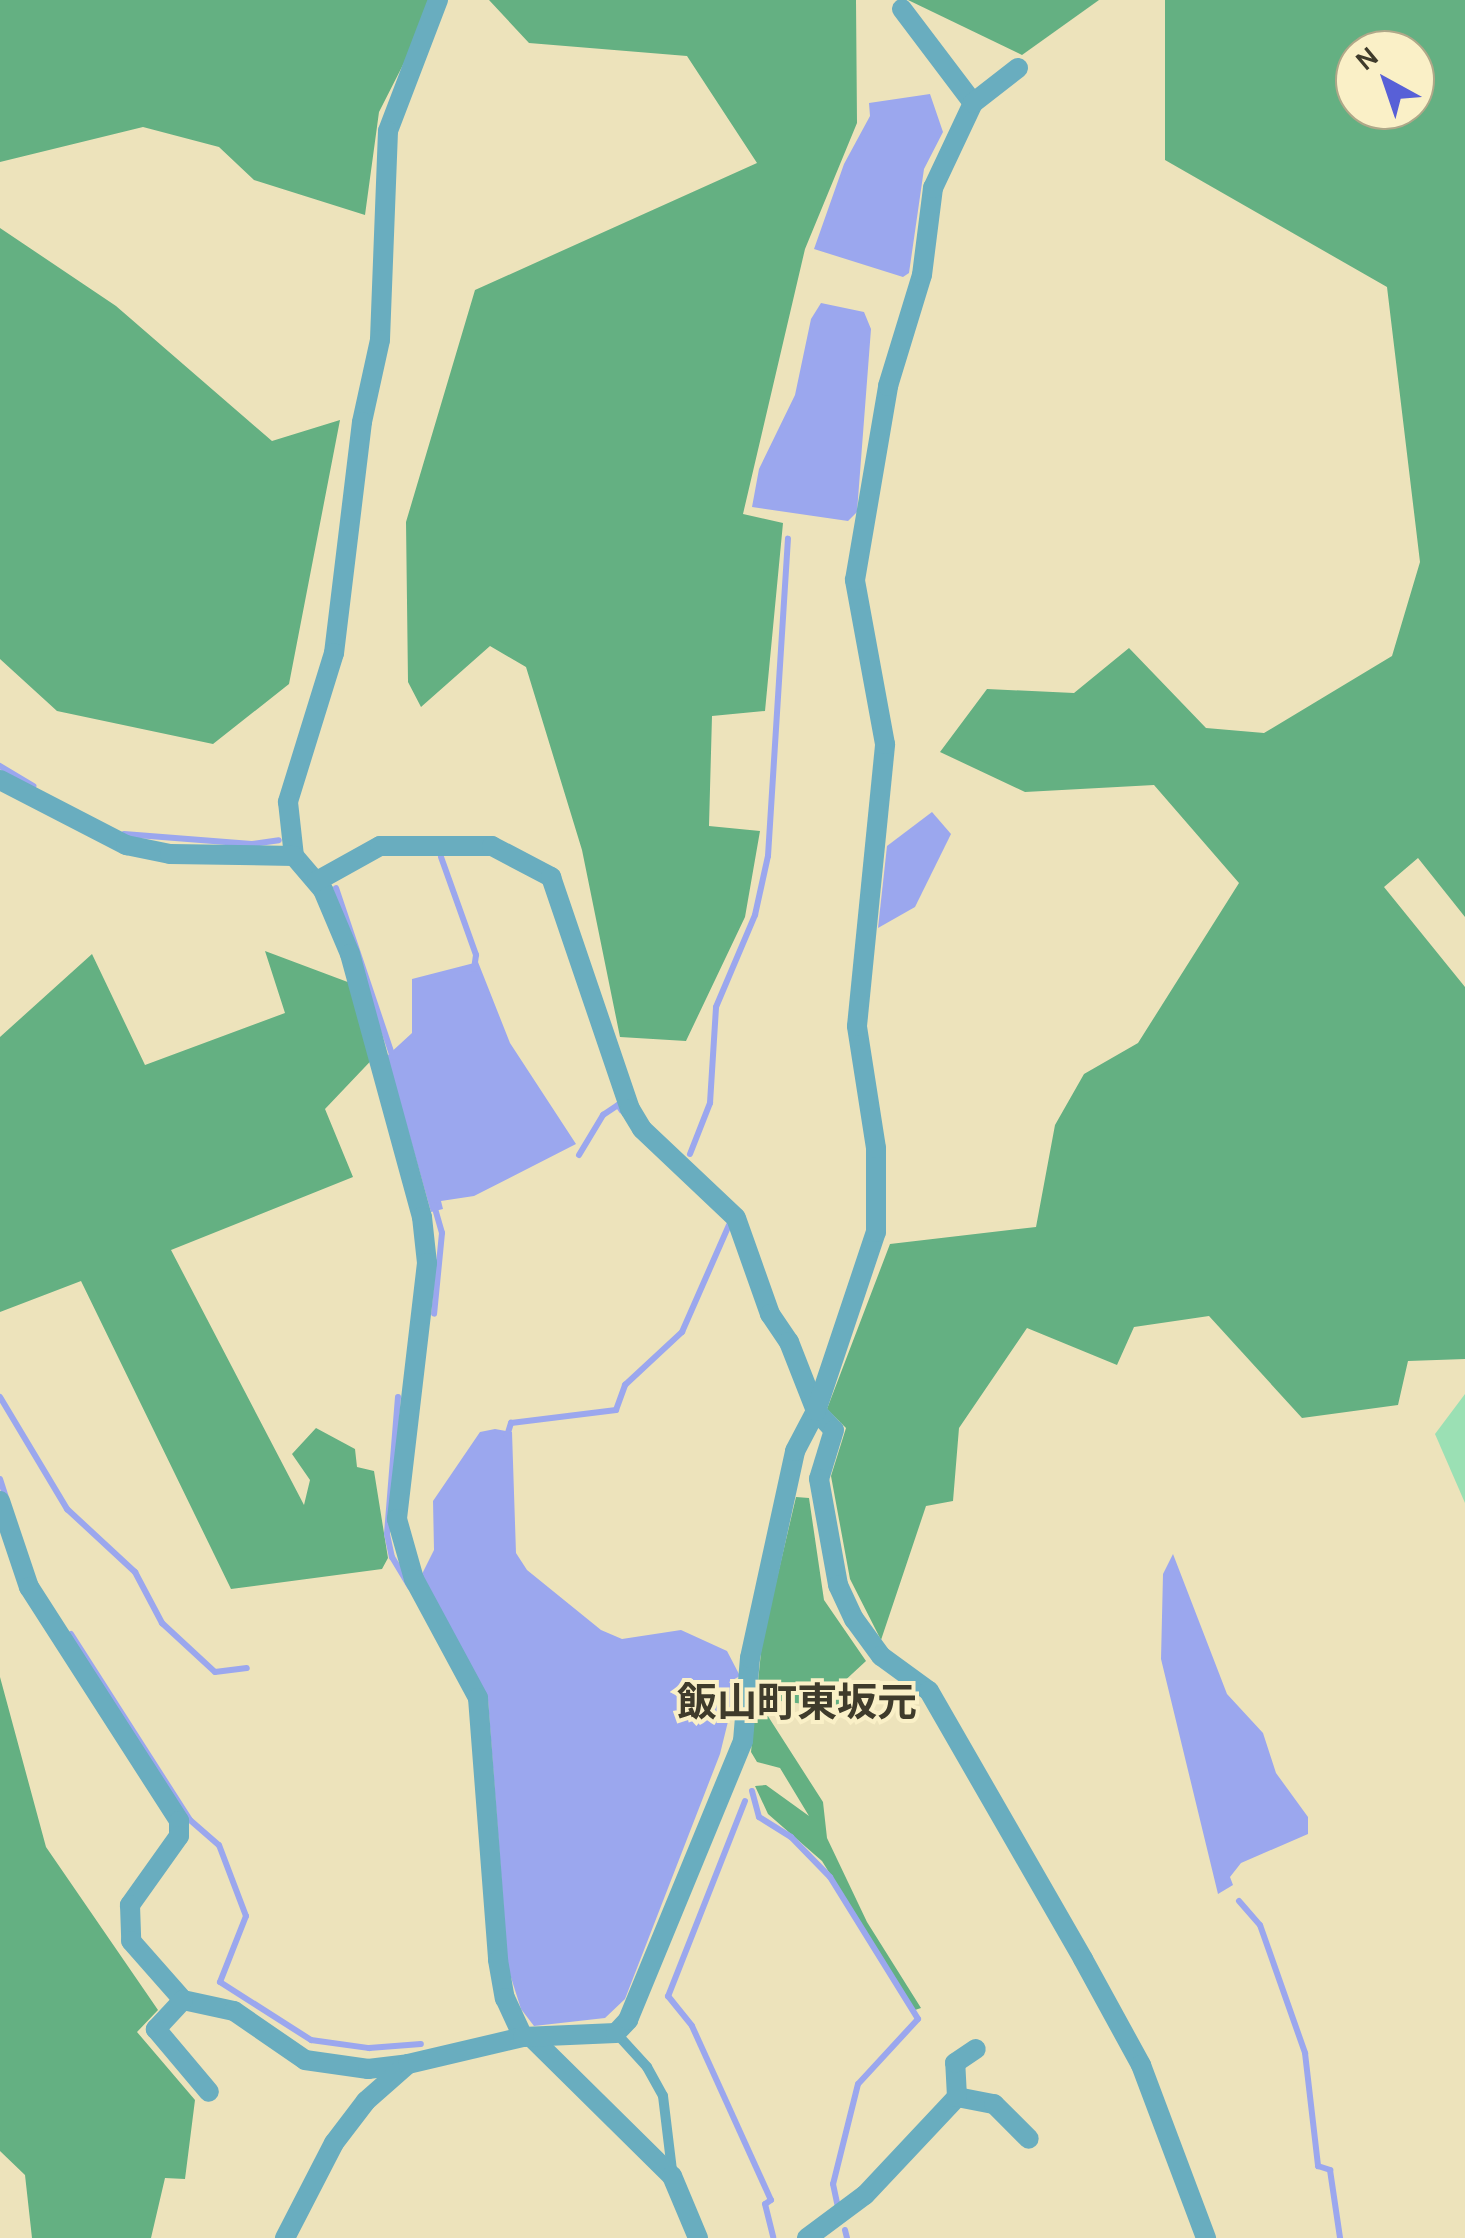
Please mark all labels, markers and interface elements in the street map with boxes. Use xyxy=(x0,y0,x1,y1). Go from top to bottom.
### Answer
north arrow xyxy=(1335,30,1435,130)
text: N xyxy=(1348,39,1385,77)
district label: 飯山町東坂元 xyxy=(677,1679,917,1727)

